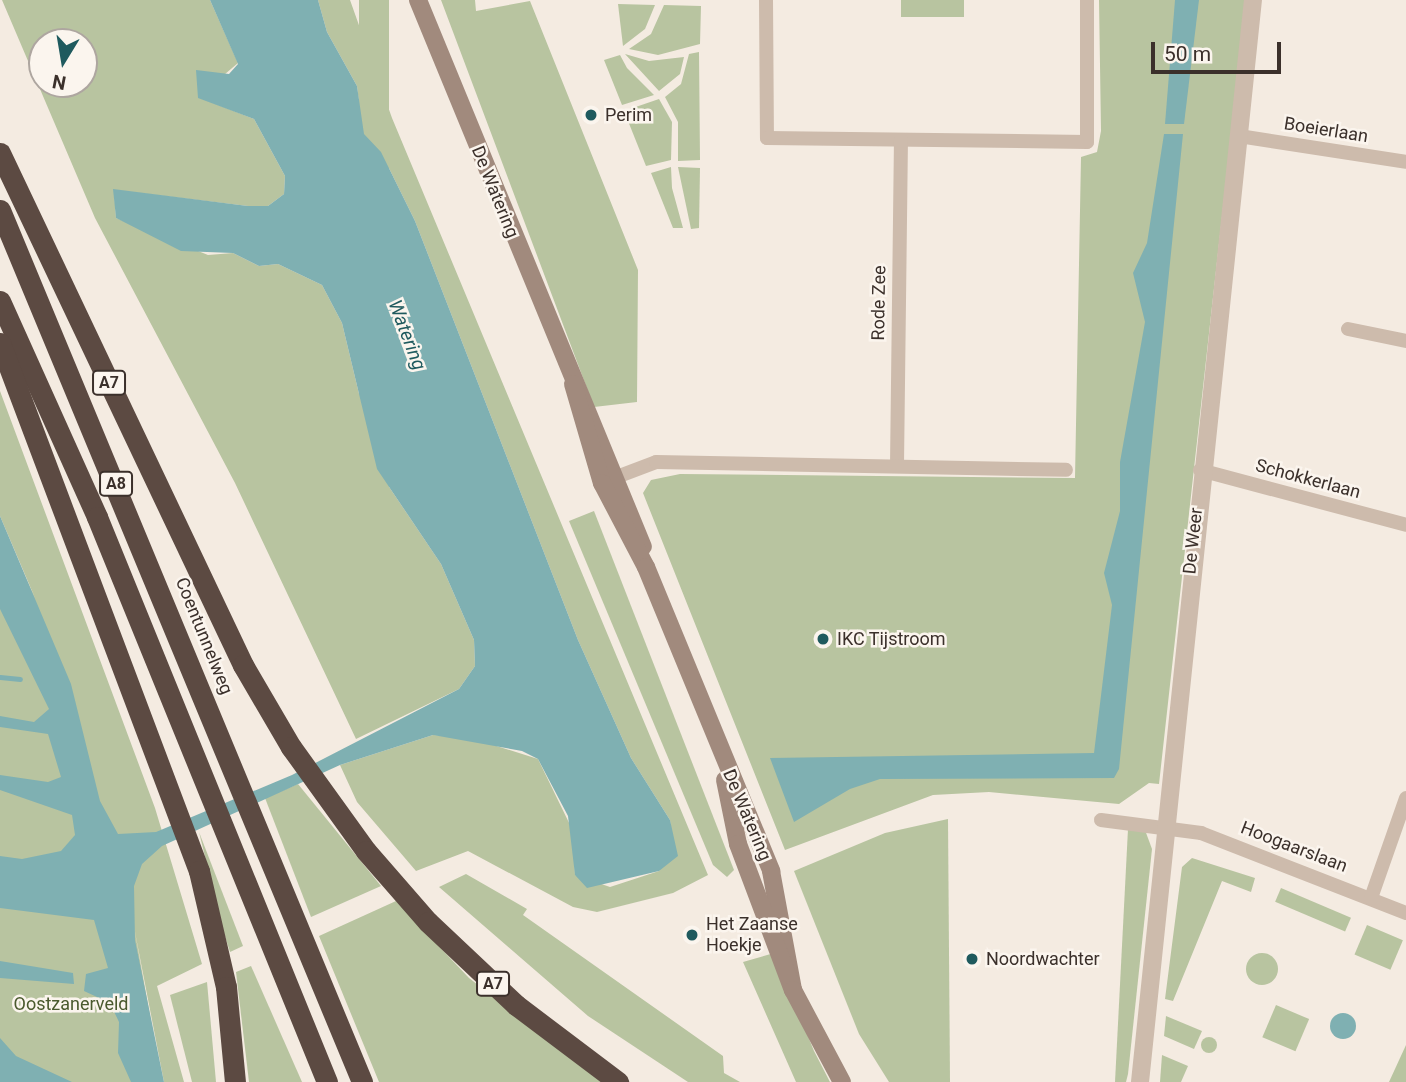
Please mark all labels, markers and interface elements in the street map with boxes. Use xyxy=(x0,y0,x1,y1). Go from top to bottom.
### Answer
north arrow xyxy=(28,28,98,98)
scale bar xyxy=(1154,28,1284,72)
text: 50 m xyxy=(1164,42,1211,66)
text: N xyxy=(51,70,68,95)
place label: Perim xyxy=(605,104,652,126)
marker: Perim xyxy=(583,107,599,123)
street label: Boeierlaan xyxy=(1282,113,1370,147)
street label: De Watering xyxy=(467,143,523,241)
street label: Rode Zee xyxy=(868,265,890,341)
water label: Watering xyxy=(383,297,431,373)
road number: A7 xyxy=(92,370,126,396)
street label: Schokkerlaan xyxy=(1253,455,1363,503)
road number: A8 xyxy=(99,471,134,496)
street label: De Weer xyxy=(1179,507,1207,575)
street label: Coentunnelweg xyxy=(171,574,237,698)
place label: IKC Tijstroom xyxy=(837,628,946,650)
marker: IKC Tijstroom xyxy=(815,631,831,647)
street label: De Watering xyxy=(718,766,776,864)
street label: Hoogaarslaan xyxy=(1238,817,1350,877)
place label: Het Zaanse Hoekje xyxy=(706,914,798,956)
marker: Het Zaanse Hoekje xyxy=(684,927,700,943)
place label: Noordwachter xyxy=(986,948,1100,970)
marker: Noordwachter xyxy=(964,951,980,967)
road number: A7 xyxy=(476,972,510,996)
park label: Oostzanerveld xyxy=(14,993,128,1015)

